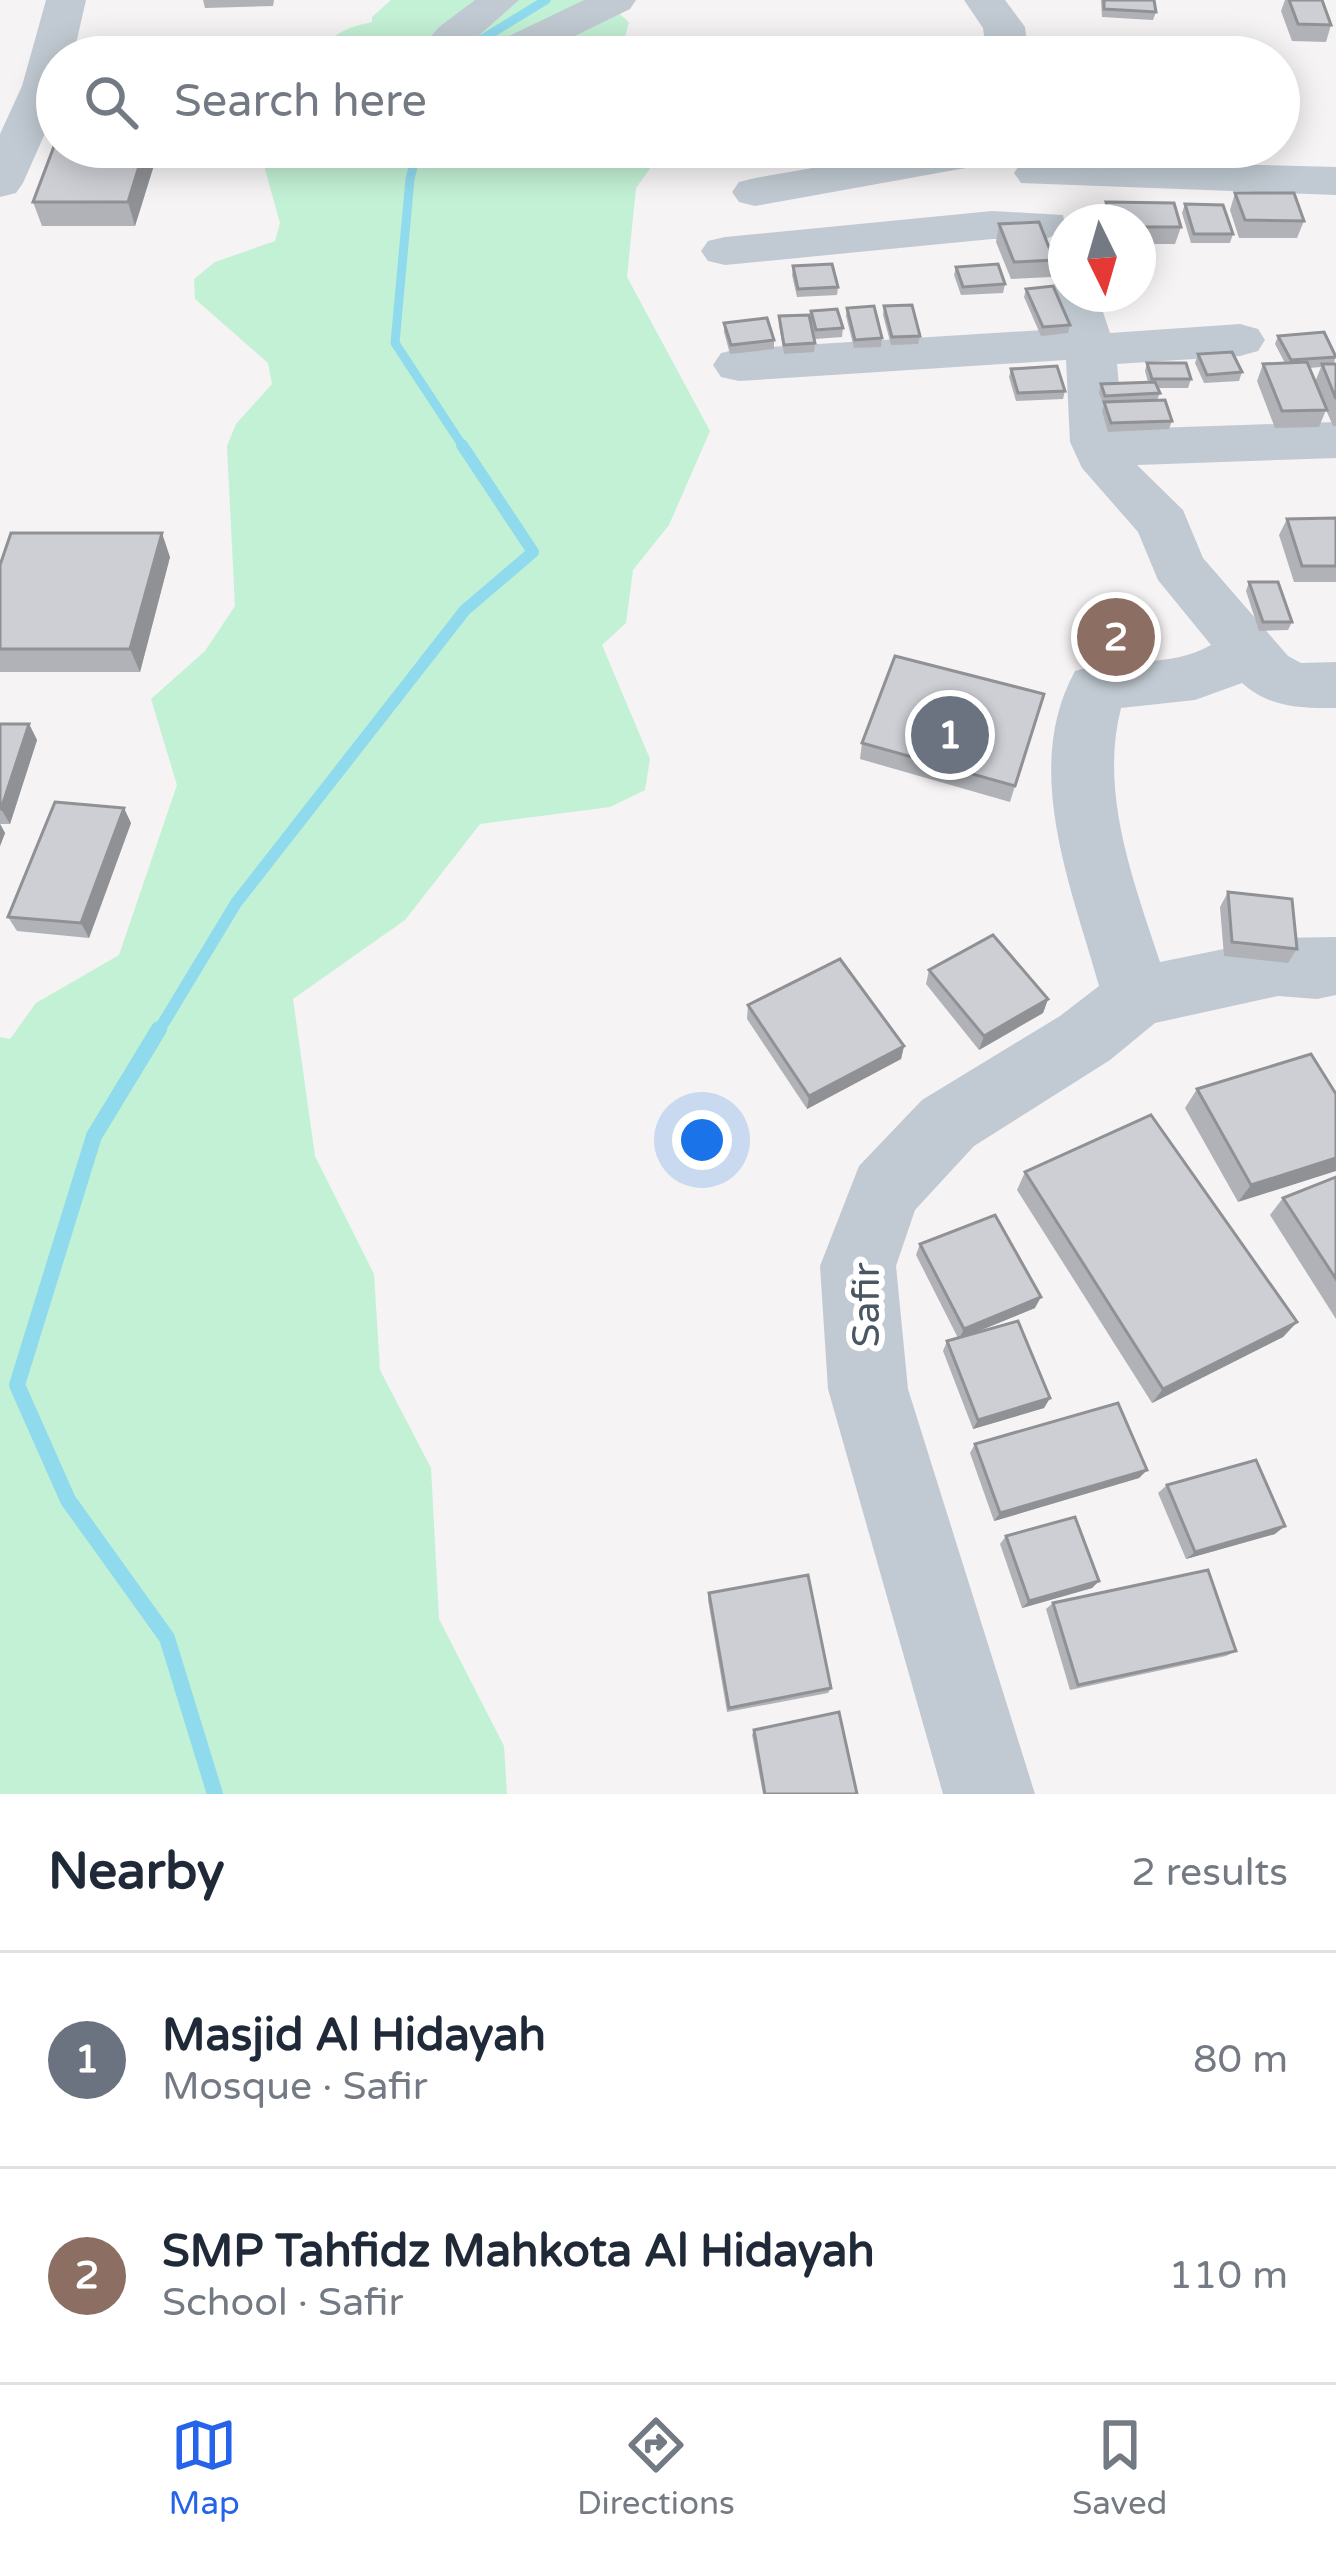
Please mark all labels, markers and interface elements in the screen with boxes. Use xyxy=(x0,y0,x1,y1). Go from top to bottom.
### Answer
search box xyxy=(36,36,1300,168)
icon: search xyxy=(78,69,144,135)
text: Search here xyxy=(174,75,427,129)
north arrow xyxy=(1048,204,1156,312)
pin: 2 xyxy=(1077,592,1155,682)
pin: 1 xyxy=(911,690,989,780)
your location xyxy=(672,1110,732,1170)
street label: Safir xyxy=(843,1262,890,1348)
text: Nearby xyxy=(48,1841,225,1903)
text: 2 results xyxy=(1131,1849,1288,1896)
text: Masjid Al Hidayah xyxy=(162,2009,546,2063)
text: 1 xyxy=(75,2036,99,2083)
text: 80 m xyxy=(1193,2036,1288,2083)
text: Mosque · Safir xyxy=(162,2063,428,2110)
text: SMP Tahfidz Mahkota Al Hidayah xyxy=(162,2225,875,2279)
text: 2 xyxy=(75,2252,99,2299)
text: 110 m xyxy=(1169,2252,1288,2299)
text: School · Safir xyxy=(162,2279,403,2326)
tab: Map xyxy=(169,2412,240,2523)
tab: Directions xyxy=(577,2412,735,2523)
tab: Saved xyxy=(1072,2412,1167,2523)

